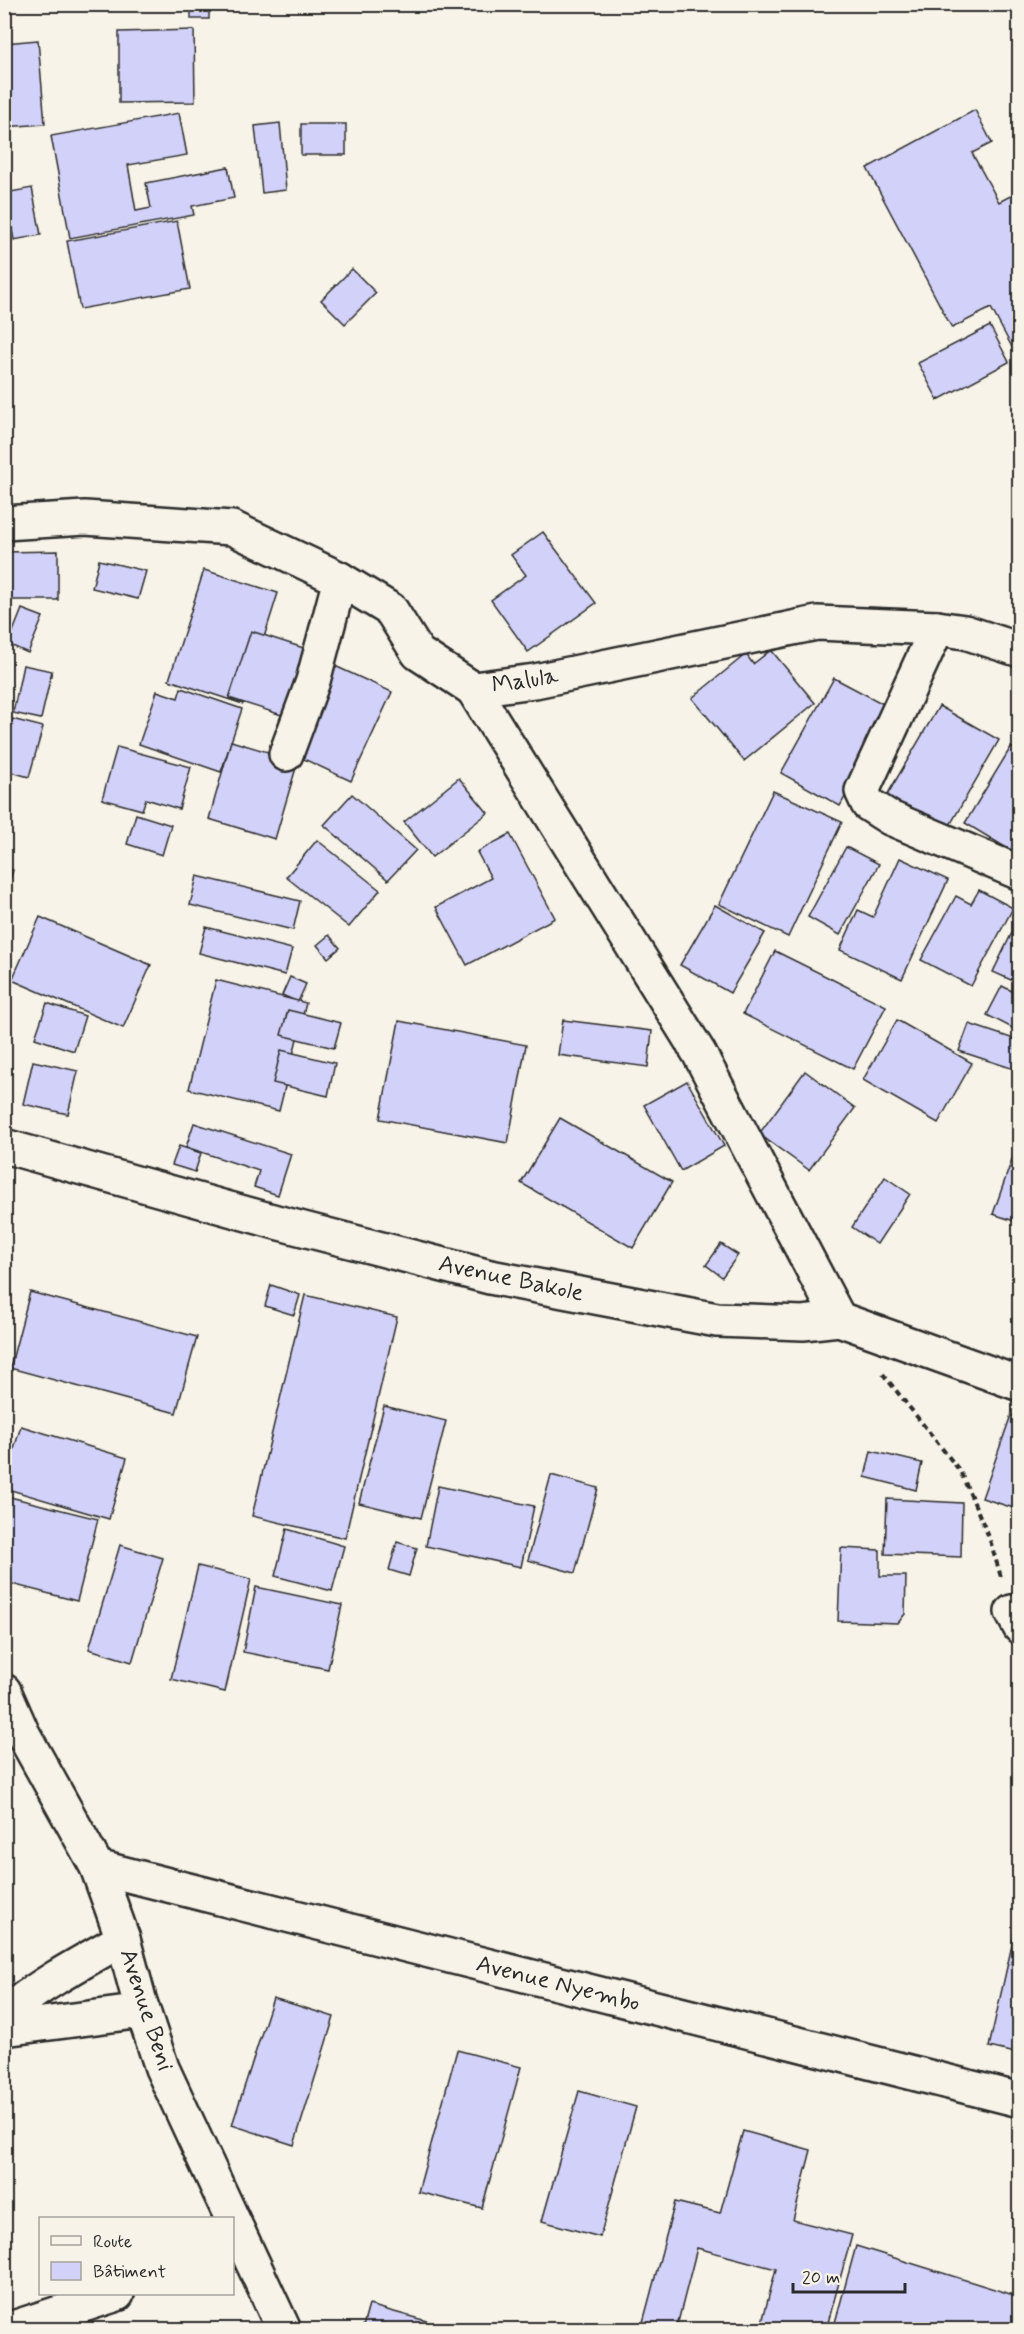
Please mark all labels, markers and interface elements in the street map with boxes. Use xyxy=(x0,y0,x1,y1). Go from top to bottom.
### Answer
street label: Malula xyxy=(490,660,561,702)
street label: Avenue Bakole xyxy=(436,1249,586,1310)
street label: Avenue Beni xyxy=(112,1945,180,2075)
street label: Avenue Nyembo xyxy=(473,1949,643,2019)
legend xyxy=(39,2217,234,2295)
text: Route xyxy=(93,2230,132,2254)
scale bar xyxy=(793,2256,906,2294)
text: Bâtiment xyxy=(93,2260,166,2284)
text: 20 m xyxy=(802,2266,840,2290)

